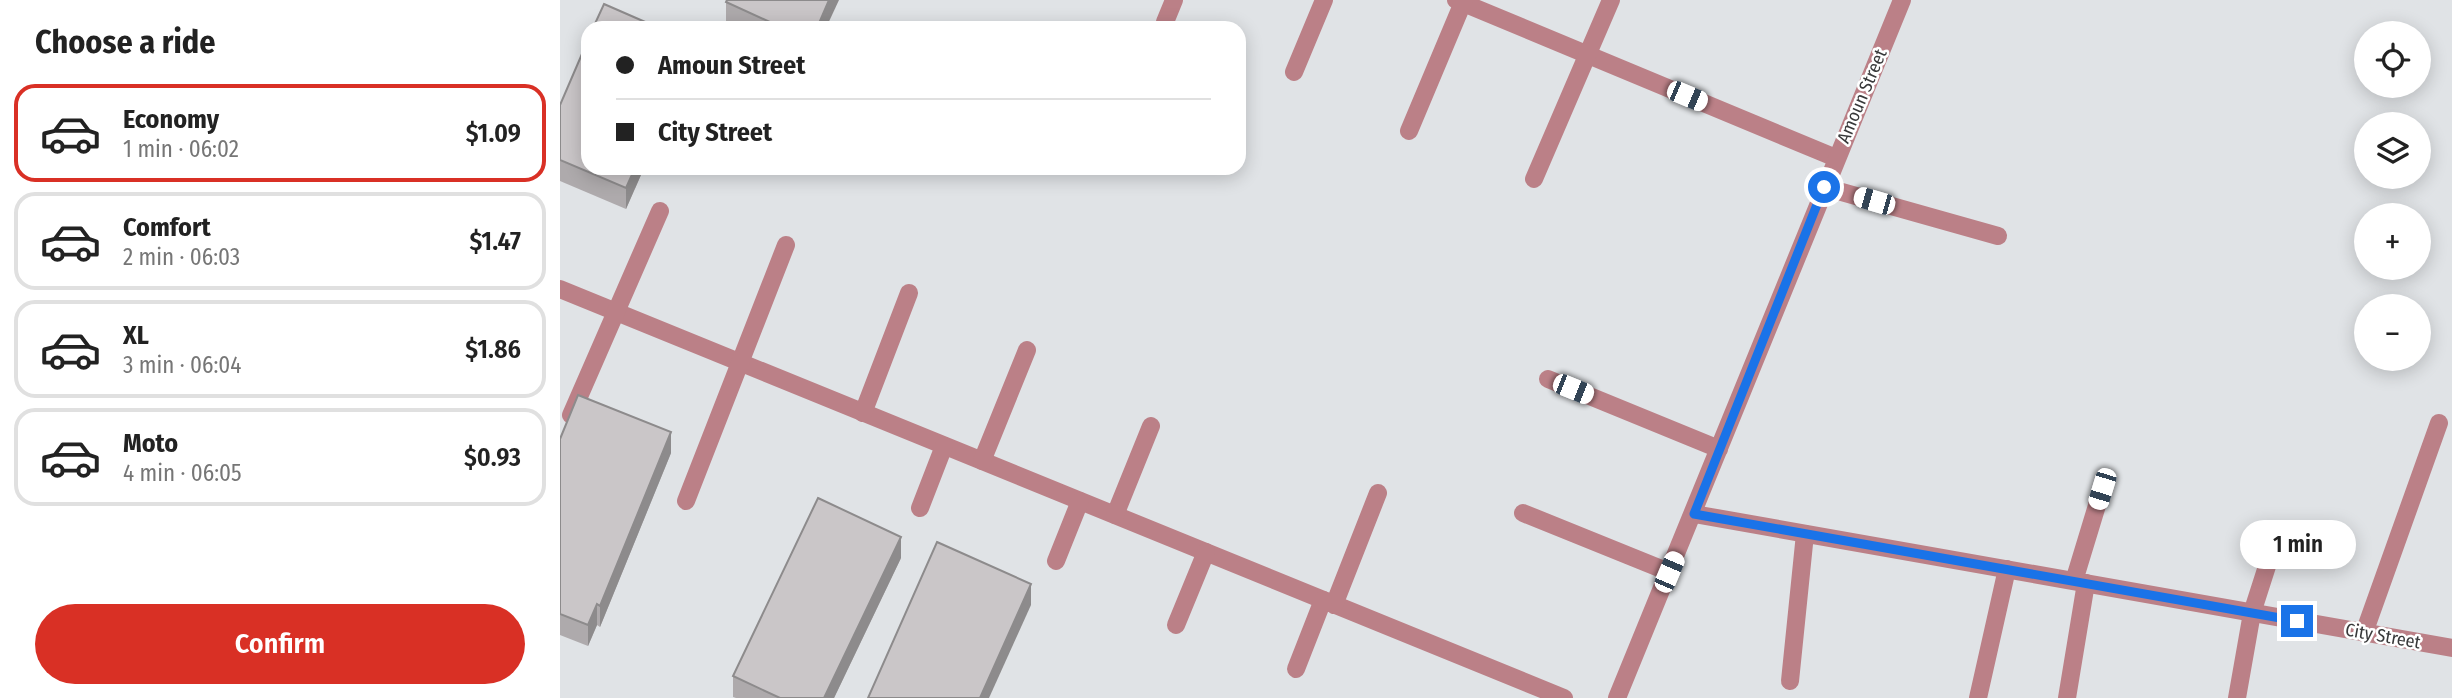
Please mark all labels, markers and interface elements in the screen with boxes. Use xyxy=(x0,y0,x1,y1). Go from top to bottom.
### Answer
map controls xyxy=(2354,21,2431,371)
button: locate xyxy=(2354,21,2431,98)
text: Choose a ride xyxy=(35,23,216,61)
street label: Amoun Street xyxy=(1832,45,1892,146)
text: Amoun Street xyxy=(658,50,805,81)
car xyxy=(1664,78,1711,114)
icon: car xyxy=(39,102,102,165)
text: Economy xyxy=(123,104,219,135)
button: layers xyxy=(2354,112,2431,189)
text: City Street xyxy=(658,117,772,148)
text: $1.09 xyxy=(466,118,521,149)
text: 1 min · 06:02 xyxy=(123,135,239,163)
route start xyxy=(1808,171,1840,203)
car xyxy=(1851,185,1898,217)
button: + xyxy=(2354,203,2431,280)
icon: car xyxy=(39,210,102,273)
text: Comfort xyxy=(123,212,211,243)
text: $1.47 xyxy=(469,226,521,257)
text: 2 min · 06:03 xyxy=(123,243,240,271)
button: − xyxy=(2354,294,2431,371)
icon: car xyxy=(39,318,102,381)
text: XL xyxy=(123,320,149,351)
text: $1.86 xyxy=(465,334,521,365)
text: 3 min · 06:04 xyxy=(123,351,241,379)
car xyxy=(1550,371,1597,407)
icon: car xyxy=(39,426,102,489)
text: Moto xyxy=(123,428,178,459)
text: $0.93 xyxy=(464,442,521,473)
text: 4 min · 06:05 xyxy=(123,459,242,487)
car xyxy=(2086,466,2119,512)
callout: 1 min xyxy=(2239,520,2355,568)
text: 1 min xyxy=(2273,530,2323,558)
car xyxy=(1652,549,1687,595)
button: Confirm xyxy=(35,604,525,684)
route end xyxy=(2281,605,2313,637)
street label: City Street xyxy=(2344,619,2422,653)

